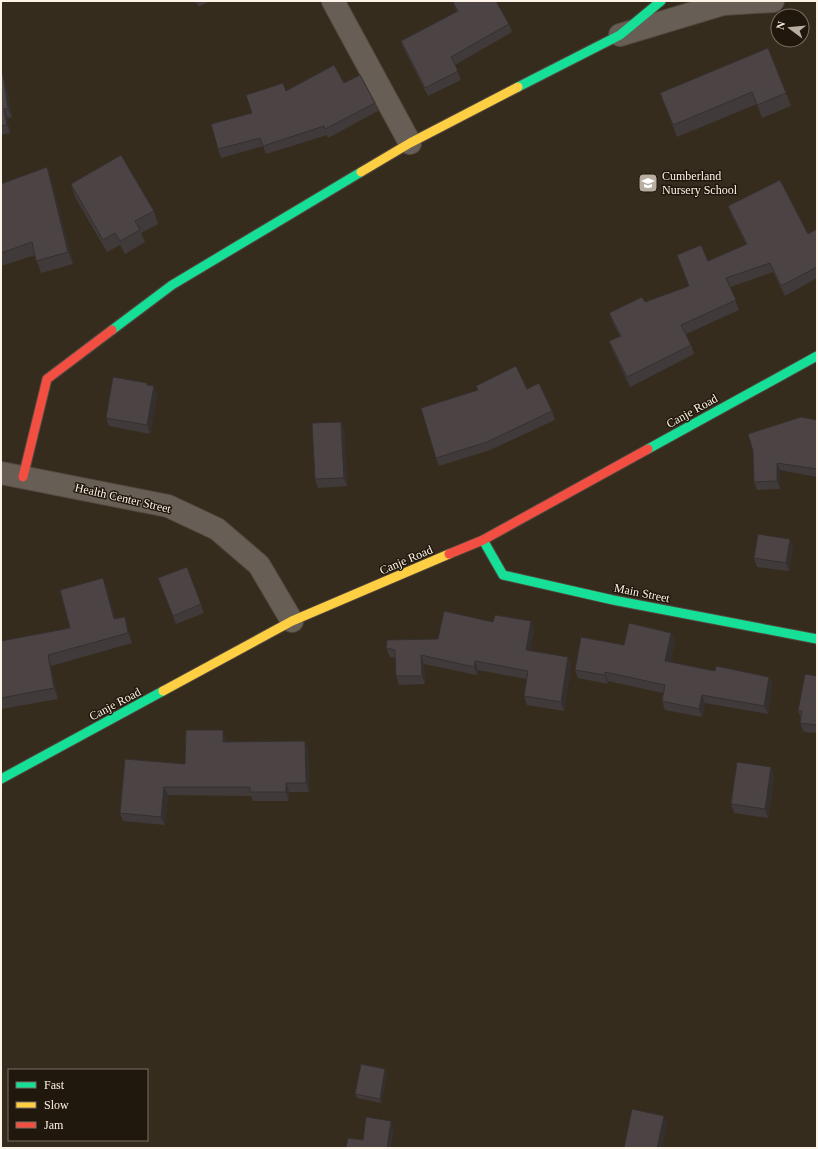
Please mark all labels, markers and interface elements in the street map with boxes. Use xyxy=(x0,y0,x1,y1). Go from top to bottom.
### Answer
north arrow xyxy=(770,8,810,48)
text: N xyxy=(774,20,787,31)
place label: Cumberland Nursery School xyxy=(662,169,738,197)
school or university icon: Cumberland Nursery School xyxy=(637,172,659,194)
street label: Canje Road xyxy=(664,391,720,431)
street label: Health Center Street xyxy=(74,480,173,516)
street label: Canje Road xyxy=(377,543,435,577)
street label: Main Street xyxy=(613,581,672,605)
street label: Canje Road xyxy=(87,685,143,723)
legend xyxy=(8,1069,148,1141)
text: Fast xyxy=(44,1078,65,1092)
text: Slow xyxy=(44,1098,69,1112)
text: Jam xyxy=(44,1118,64,1132)

